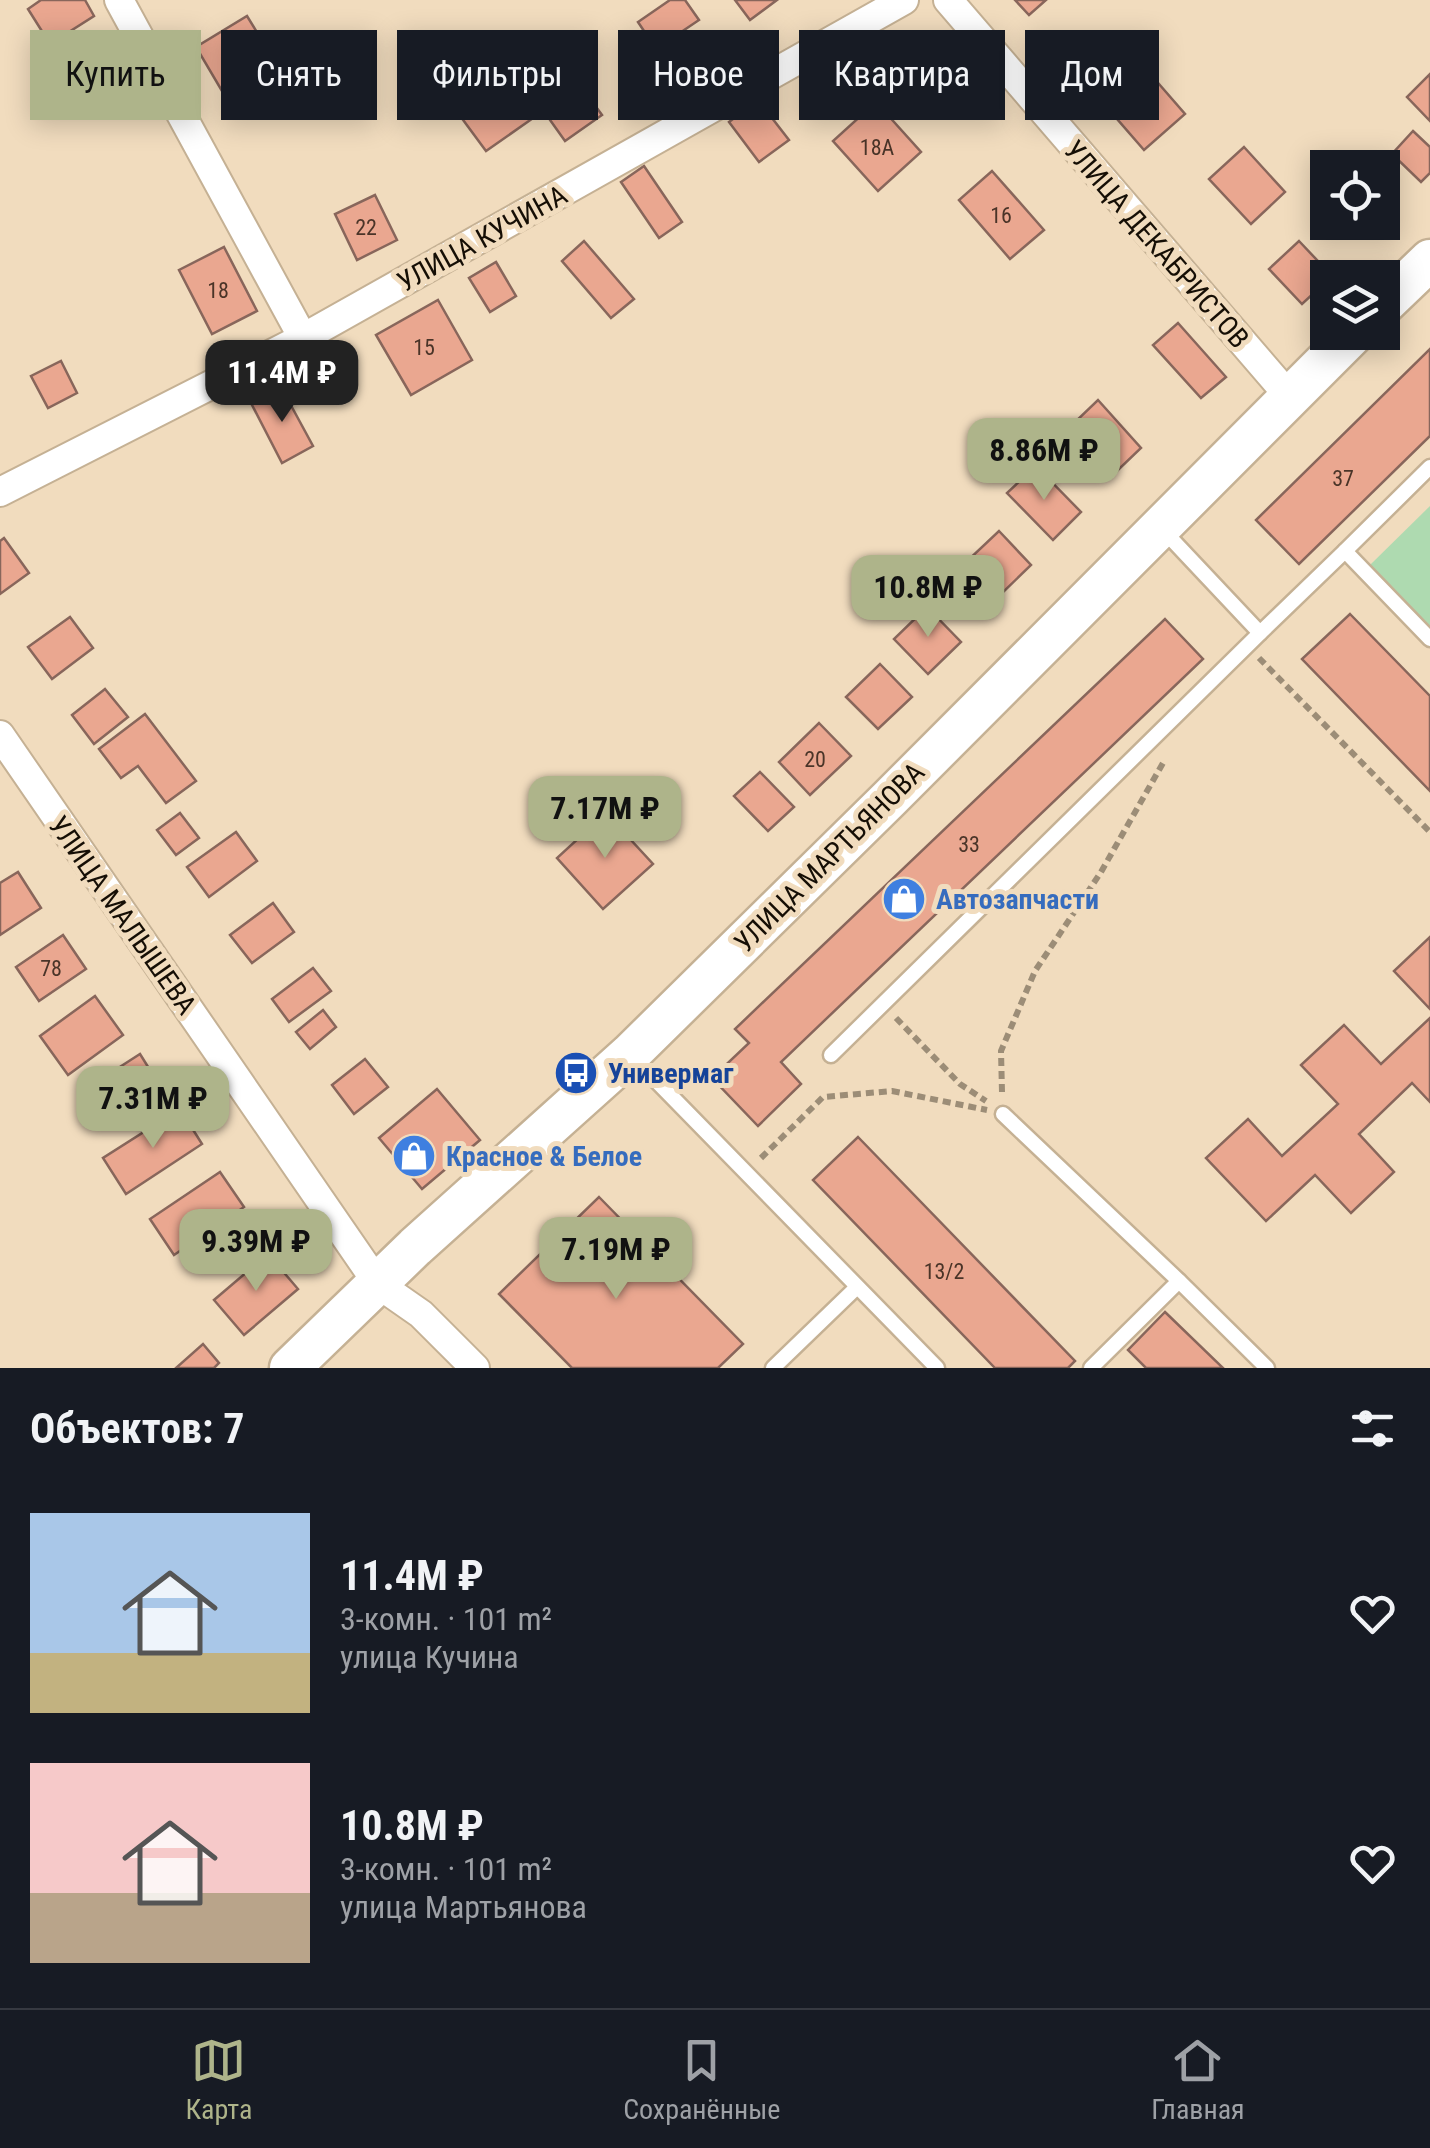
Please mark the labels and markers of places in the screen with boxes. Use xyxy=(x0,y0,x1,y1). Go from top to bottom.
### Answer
pin: 11.4M ₽ xyxy=(190,340,374,425)
pin: 8.86M ₽ xyxy=(952,418,1136,503)
pin: 10.8M ₽ xyxy=(836,555,1020,640)
pin: 7.17M ₽ xyxy=(513,776,697,861)
shop icon: Автозапчасти xyxy=(881,876,927,922)
place label: Автозапчасти xyxy=(936,883,1099,916)
bus stop icon: Универмаг xyxy=(553,1050,599,1096)
place label: Универмаг xyxy=(608,1057,734,1090)
pin: 7.31M ₽ xyxy=(61,1066,245,1151)
shop icon: Красное & Белое xyxy=(391,1133,437,1179)
place label: Красное & Белое xyxy=(446,1140,642,1173)
pin: 9.39M ₽ xyxy=(164,1209,348,1294)
pin: 7.19M ₽ xyxy=(524,1217,708,1302)

